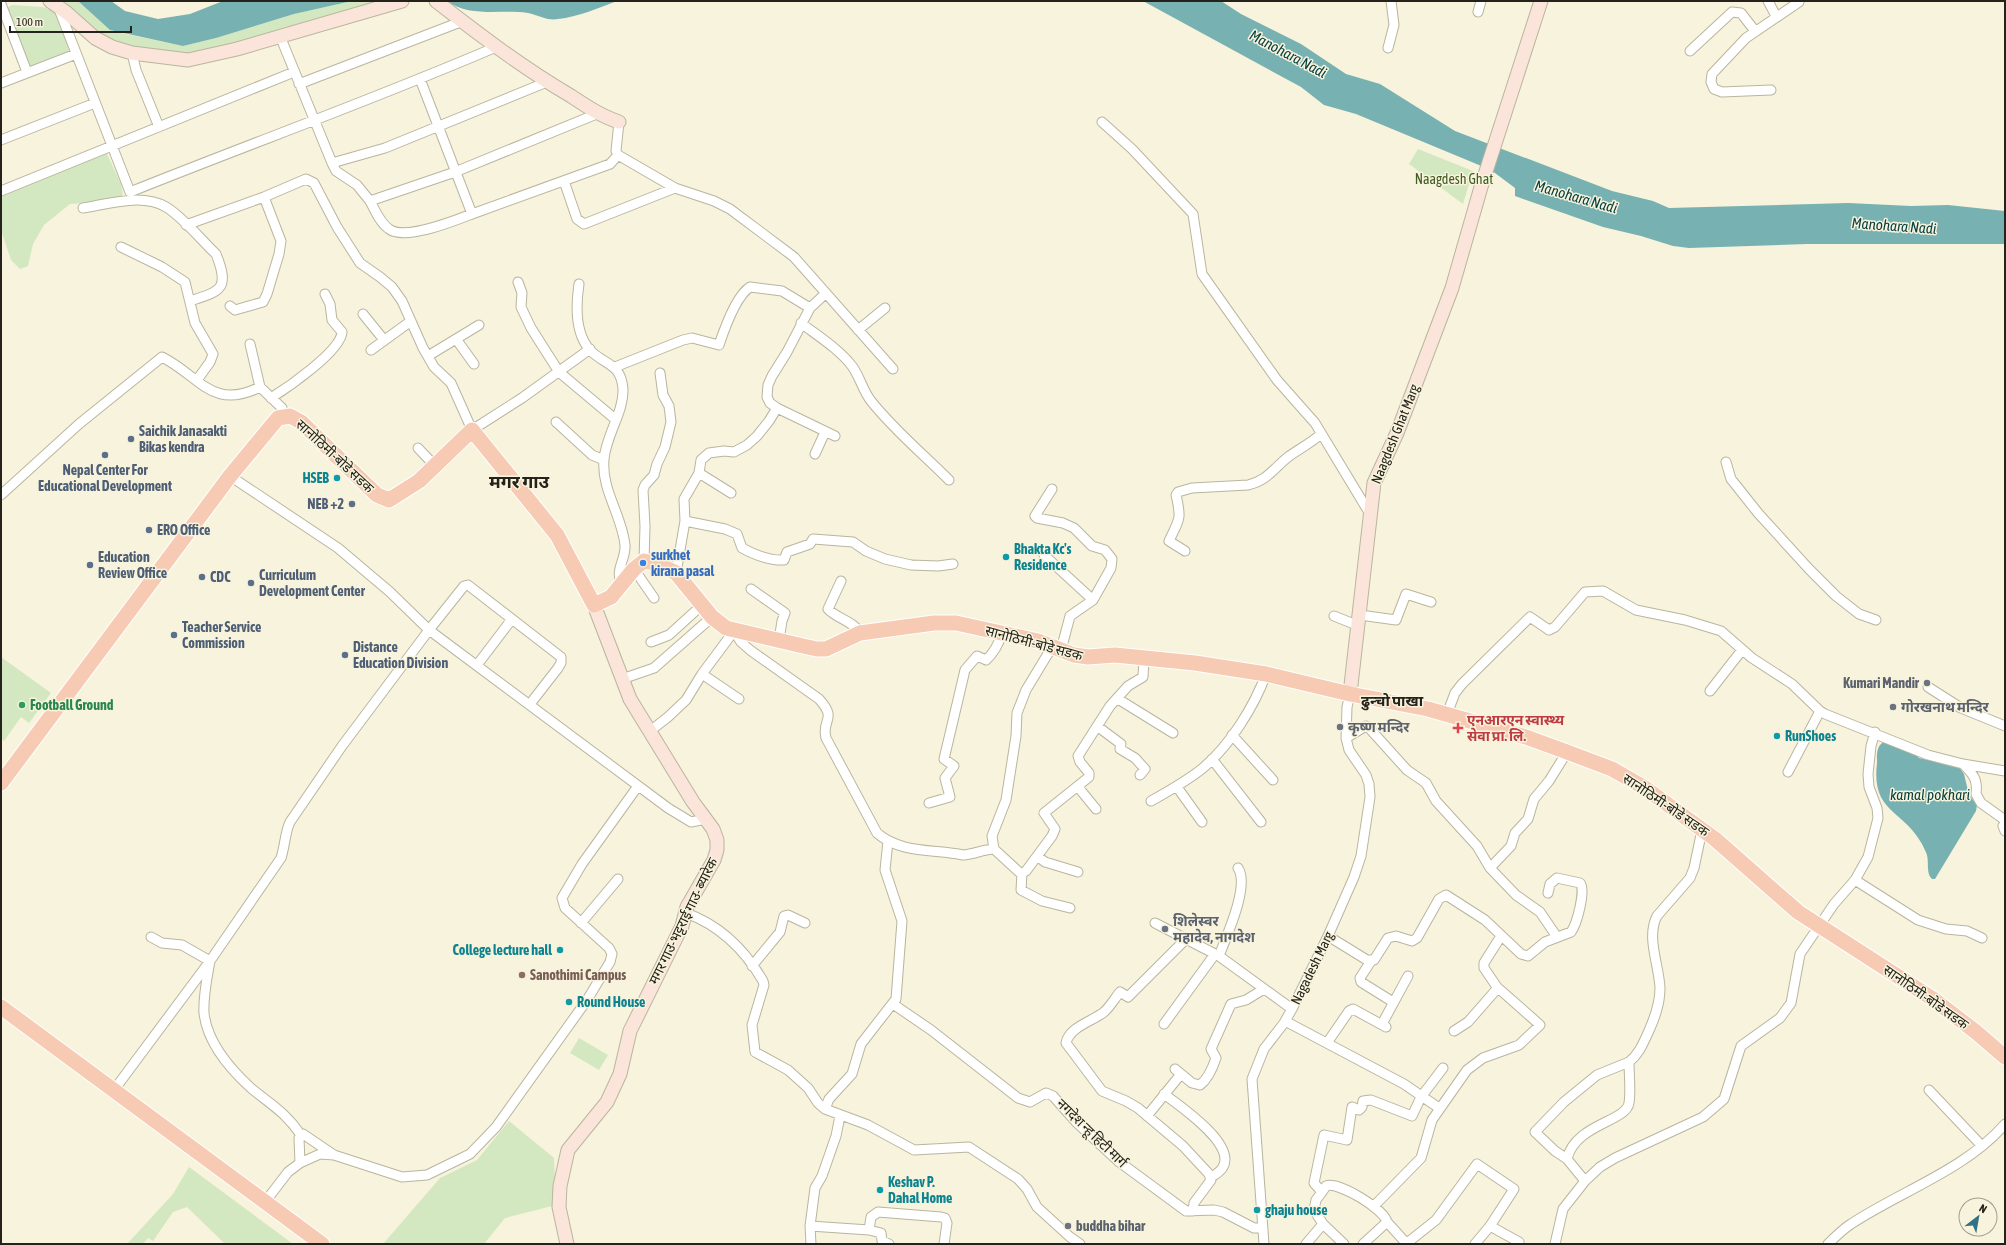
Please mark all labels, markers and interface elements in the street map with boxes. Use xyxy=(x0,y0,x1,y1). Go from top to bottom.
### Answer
scale bar xyxy=(10,8,131,34)
text: 100 m xyxy=(16,15,43,29)
water label: Manohara Nadi xyxy=(1247,26,1330,81)
park label: Naagdesh Ghat xyxy=(1415,171,1493,187)
water label: Manohara Nadi xyxy=(1533,177,1620,217)
water label: Manohara Nadi xyxy=(1851,214,1938,237)
street label: Naagdesh Ghat Marg xyxy=(1368,382,1422,486)
street label: सानोठिमी-बोडे सडक xyxy=(293,415,378,496)
place label: Saichik Janasakti Bikas kendra xyxy=(139,423,227,455)
marker: Saichik Janasakti Bikas kendra xyxy=(126,434,136,444)
marker: Nepal Center For Educational Development xyxy=(100,450,110,460)
place label: Nepal Center For Educational Development xyxy=(38,462,172,494)
place label: HSEB xyxy=(302,470,329,486)
district label: मगर गाउ xyxy=(489,471,550,492)
marker: HSEB xyxy=(332,473,342,483)
place label: NEB +2 xyxy=(307,496,344,512)
marker: NEB +2 xyxy=(347,499,357,509)
place label: ERO Office xyxy=(157,522,210,538)
marker: ERO Office xyxy=(144,525,154,535)
place label: Bhakta Kc's Residence xyxy=(1014,541,1072,573)
place label: surkhet kirana pasal xyxy=(651,547,714,579)
place label: Education Review Office xyxy=(98,549,167,581)
marker: Bhakta Kc's Residence xyxy=(1001,552,1011,562)
marker: surkhet kirana pasal xyxy=(638,558,648,568)
marker: Education Review Office xyxy=(85,560,95,570)
place label: Curriculum Development Center xyxy=(259,567,366,599)
place label: CDC xyxy=(210,569,231,585)
marker: CDC xyxy=(197,572,207,582)
marker: Curriculum Development Center xyxy=(246,578,256,588)
place label: Teacher Service Commission xyxy=(182,619,261,651)
street label: सानोठिमी-बोडे सडक xyxy=(983,621,1085,664)
marker: Teacher Service Commission xyxy=(169,630,179,640)
place label: Distance Education Division xyxy=(353,639,448,671)
marker: Distance Education Division xyxy=(340,650,350,660)
place label: Kumari Mandir xyxy=(1843,675,1920,691)
marker: Kumari Mandir xyxy=(1922,678,1932,688)
district label: ढुन्चो पाखा xyxy=(1361,692,1424,711)
place label: Football Ground xyxy=(30,697,114,713)
place label: गोरखनाथ मन्दिर xyxy=(1901,699,1989,715)
marker: Football Ground xyxy=(17,700,27,710)
marker: गोरखनाथ मन्दिर xyxy=(1888,702,1898,712)
place label: एनआरएन स्वास्थ्य सेवा प्रा. लि. xyxy=(1467,712,1565,744)
place label: कृष्ण मन्दिर xyxy=(1348,719,1410,737)
marker: कृष्ण मन्दिर xyxy=(1335,722,1345,732)
marker: एनआरएन स्वास्थ्य सेवा प्रा. लि. xyxy=(1452,722,1464,734)
place label: RunShoes xyxy=(1785,728,1836,744)
marker: RunShoes xyxy=(1772,731,1782,741)
street label: सानोठिमी-बोडे सडक xyxy=(1620,769,1713,840)
water label: kamal pokhari xyxy=(1890,786,1971,803)
street label: मगर गाउ-भट्टराई गाउ- ब्यारेक xyxy=(644,854,722,987)
place label: शिलेस्वर महादेव, नागदेश xyxy=(1173,912,1255,945)
marker: शिलेस्वर महादेव, नागदेश xyxy=(1160,924,1170,934)
street label: Nagadesh Marg xyxy=(1287,929,1337,1007)
place label: College lecture hall xyxy=(453,942,552,958)
marker: College lecture hall xyxy=(555,945,565,955)
street label: सानोठिमी-बोडे सडक xyxy=(1880,961,1973,1033)
place label: Sanothimi Campus xyxy=(530,967,626,983)
marker: Sanothimi Campus xyxy=(517,970,527,980)
place label: Round House xyxy=(577,994,645,1010)
marker: Round House xyxy=(564,997,574,1007)
street label: नगदेश न्हू हिटी मार्ग xyxy=(1052,1095,1132,1173)
place label: Keshav P. Dahal Home xyxy=(888,1174,952,1206)
marker: Keshav P. Dahal Home xyxy=(875,1185,885,1195)
north arrow xyxy=(1958,1197,1998,1237)
place label: ghaju house xyxy=(1265,1202,1328,1218)
text: N xyxy=(1977,1202,1989,1215)
marker: ghaju house xyxy=(1252,1205,1262,1215)
place label: buddha bihar xyxy=(1076,1218,1146,1234)
marker: buddha bihar xyxy=(1063,1221,1073,1231)

